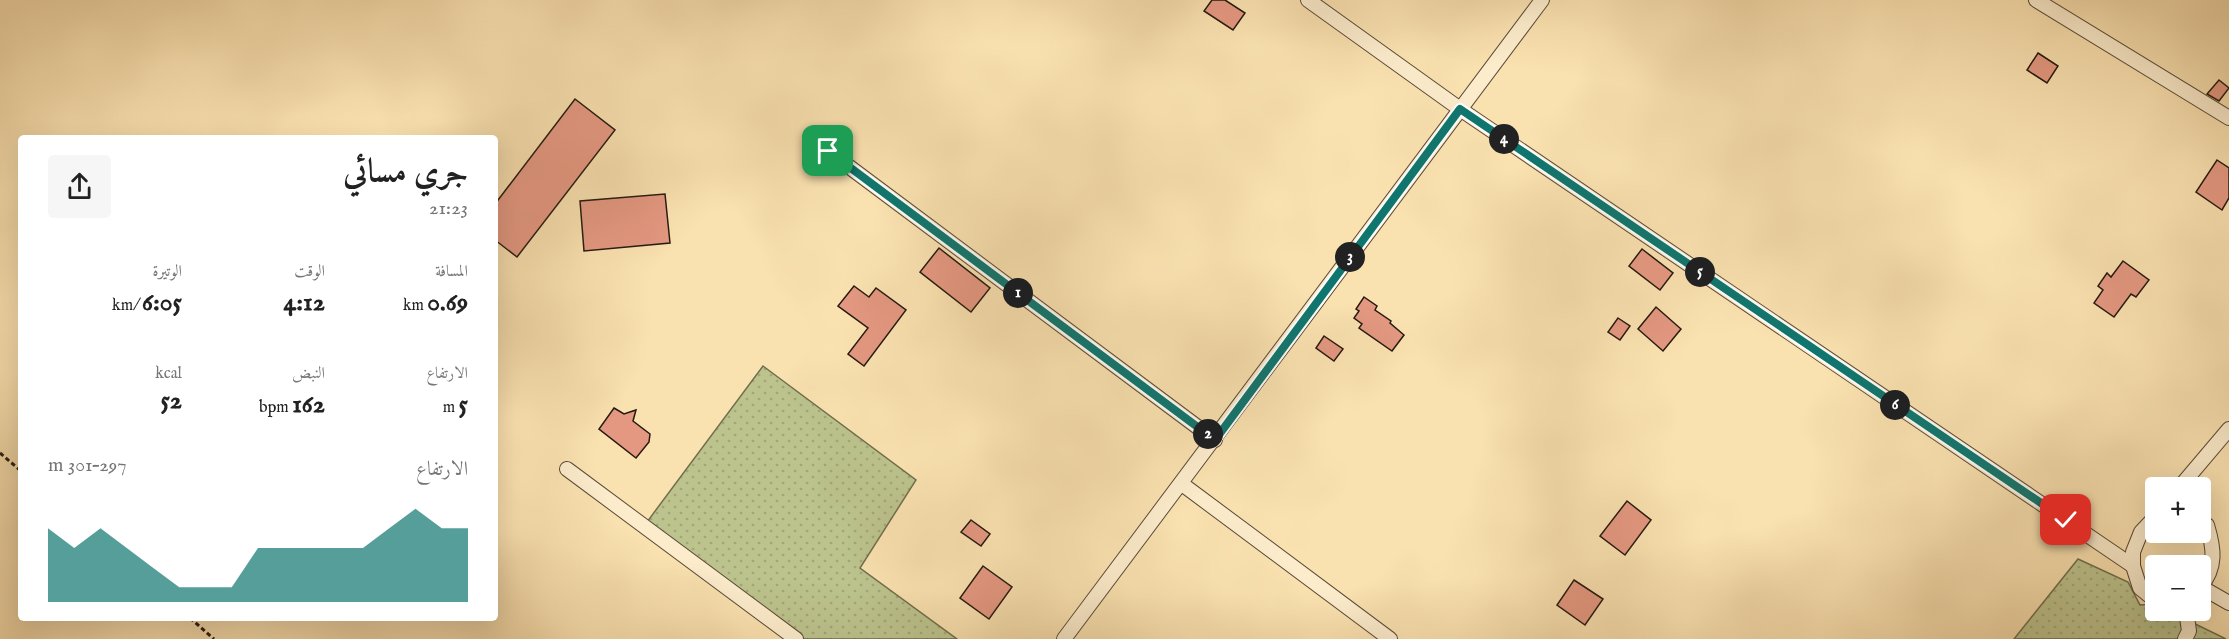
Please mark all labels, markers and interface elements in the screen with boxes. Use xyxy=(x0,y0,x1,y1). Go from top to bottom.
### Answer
pin: 4 xyxy=(1489,124,1519,154)
pin xyxy=(802,125,853,176)
text: 4 xyxy=(1500,129,1508,149)
icon: arrive xyxy=(811,134,844,167)
text: جري مسائي xyxy=(343,152,468,194)
button: share xyxy=(48,155,111,218)
text: 21:23 xyxy=(429,196,468,221)
pin: 3 xyxy=(1335,242,1365,272)
text: 3 xyxy=(1347,247,1353,267)
pin: 5 xyxy=(1685,257,1715,287)
text: الوتيرة xyxy=(152,262,182,282)
text: الوقت xyxy=(294,262,325,282)
text: المسافة xyxy=(435,262,468,282)
text: 5 xyxy=(1697,262,1703,282)
pin: 1 xyxy=(1003,278,1033,308)
text: 1 xyxy=(1015,283,1021,303)
text: 6:05 xyxy=(142,286,182,319)
text: 4:12 xyxy=(284,286,325,319)
text: 0.69 xyxy=(427,286,468,319)
text: /km xyxy=(112,296,142,316)
text: km xyxy=(403,296,427,316)
text: kcal xyxy=(155,364,182,384)
text: النبض xyxy=(292,364,325,384)
text: الارتفاع xyxy=(426,364,468,384)
text: 52 xyxy=(160,384,182,417)
text: 162 xyxy=(292,388,325,421)
text: 5 xyxy=(459,388,468,421)
pin: 6 xyxy=(1880,390,1910,420)
text: 6 xyxy=(1892,395,1898,415)
text: bpm xyxy=(259,398,292,418)
text: m xyxy=(443,398,459,418)
pin: 2 xyxy=(1193,419,1223,449)
text: 2 xyxy=(1204,424,1212,444)
text: 297–301 m xyxy=(48,453,127,478)
text: الارتفاع xyxy=(416,457,468,482)
map controls xyxy=(2145,477,2211,621)
button: + xyxy=(2145,477,2211,543)
pin xyxy=(2040,494,2091,545)
icon: check xyxy=(2049,503,2082,536)
button: − xyxy=(2145,555,2211,621)

